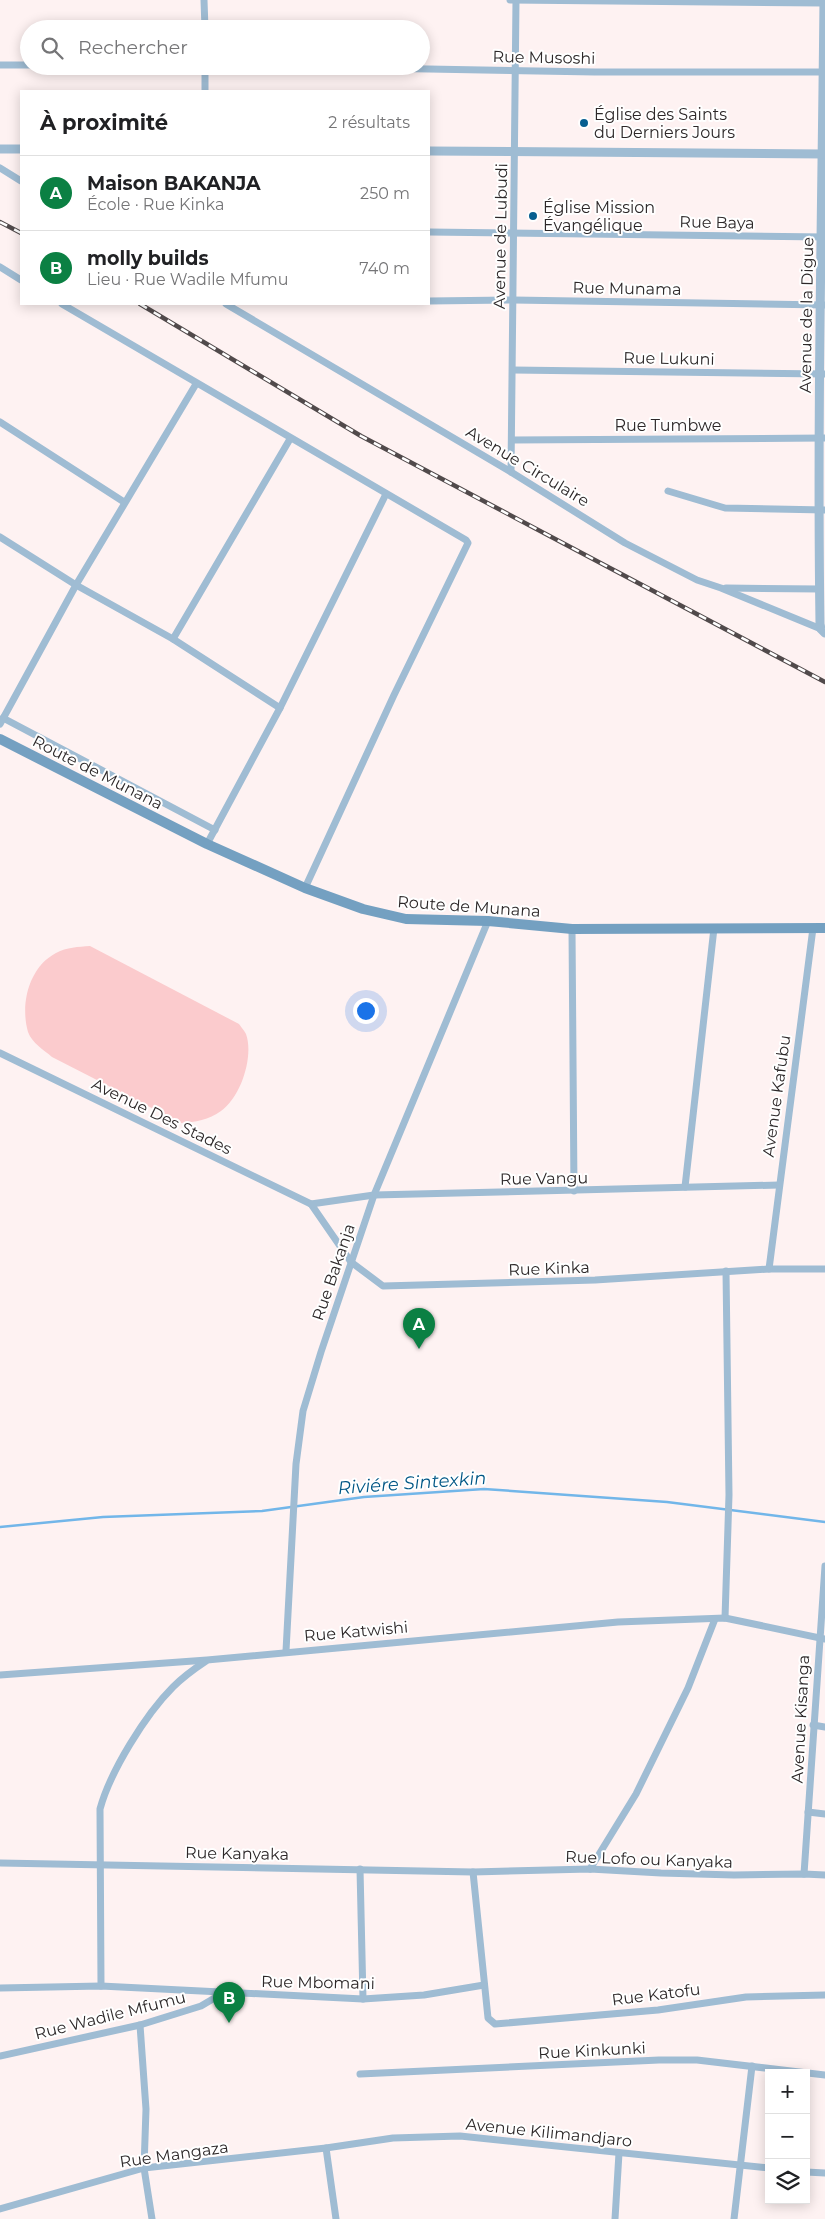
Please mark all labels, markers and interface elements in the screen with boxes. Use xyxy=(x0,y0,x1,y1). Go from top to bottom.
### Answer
search box xyxy=(20,20,430,75)
icon: search xyxy=(38,34,66,62)
text: Rechercher xyxy=(78,36,188,59)
street label: Rue Musoshi xyxy=(492,47,596,68)
place label: Église des Saints du Derniers Jours xyxy=(594,105,735,142)
text: À proximité xyxy=(40,110,168,135)
text: 2 résultats xyxy=(328,113,410,132)
marker: Église des Saints du Derniers Jours xyxy=(578,117,590,129)
street label: Avenue de Lubudi xyxy=(490,163,511,309)
text: Maison BAKANJA xyxy=(87,172,261,195)
text: A xyxy=(50,184,62,203)
text: 250 m xyxy=(360,184,410,203)
text: École · Rue Kinka xyxy=(87,195,224,214)
place label: Église Mission Évangélique xyxy=(543,198,655,235)
marker: Église Mission Évangélique xyxy=(527,210,539,222)
street label: Rue Baya xyxy=(679,212,755,233)
street label: Avenue de la Digue xyxy=(796,237,817,393)
text: molly builds xyxy=(87,247,208,270)
text: B xyxy=(50,259,62,278)
text: 740 m xyxy=(359,259,410,278)
text: Lieu · Rue Wadile Mfumu xyxy=(87,270,289,289)
street label: Rue Munama xyxy=(572,278,682,299)
street label: Rue Lukuni xyxy=(623,348,715,369)
street label: Rue Tumbwe xyxy=(615,416,721,435)
street label: Avenue Circulaire xyxy=(463,422,593,511)
street label: Route de Munana xyxy=(29,731,166,814)
street label: Route de Munana xyxy=(397,892,541,921)
your location xyxy=(353,998,379,1024)
street label: Avenue Kafubu xyxy=(759,1034,794,1158)
street label: Avenue Des Stades xyxy=(89,1074,235,1159)
street label: Rue Vangu xyxy=(500,1168,588,1189)
street label: Rue Bakanja xyxy=(308,1221,359,1323)
street label: Rue Kinka xyxy=(508,1258,590,1279)
pin: A xyxy=(403,1308,435,1349)
water label: Riviére Sintexkin xyxy=(337,1467,487,1499)
street label: Rue Katwishi xyxy=(303,1617,409,1646)
street label: Avenue Kisanga xyxy=(788,1654,813,1784)
street label: Rue Kanyaka xyxy=(185,1843,289,1864)
street label: Rue Lofo ou Kanyaka xyxy=(565,1847,733,1872)
street label: Rue Mbomani xyxy=(261,1972,375,1993)
street label: Rue Katofu xyxy=(611,1980,701,2009)
pin: B xyxy=(213,1982,245,2023)
street label: Rue Wadile Mfumu xyxy=(33,1988,188,2043)
street label: Rue Kinkunki xyxy=(538,2038,646,2063)
map controls xyxy=(765,2069,810,2204)
button: + xyxy=(765,2069,810,2114)
street label: Avenue Kilimandjaro xyxy=(465,2114,633,2151)
button: − xyxy=(765,2114,810,2159)
street label: Rue Mangaza xyxy=(118,2137,230,2172)
button: layers xyxy=(765,2159,810,2204)

